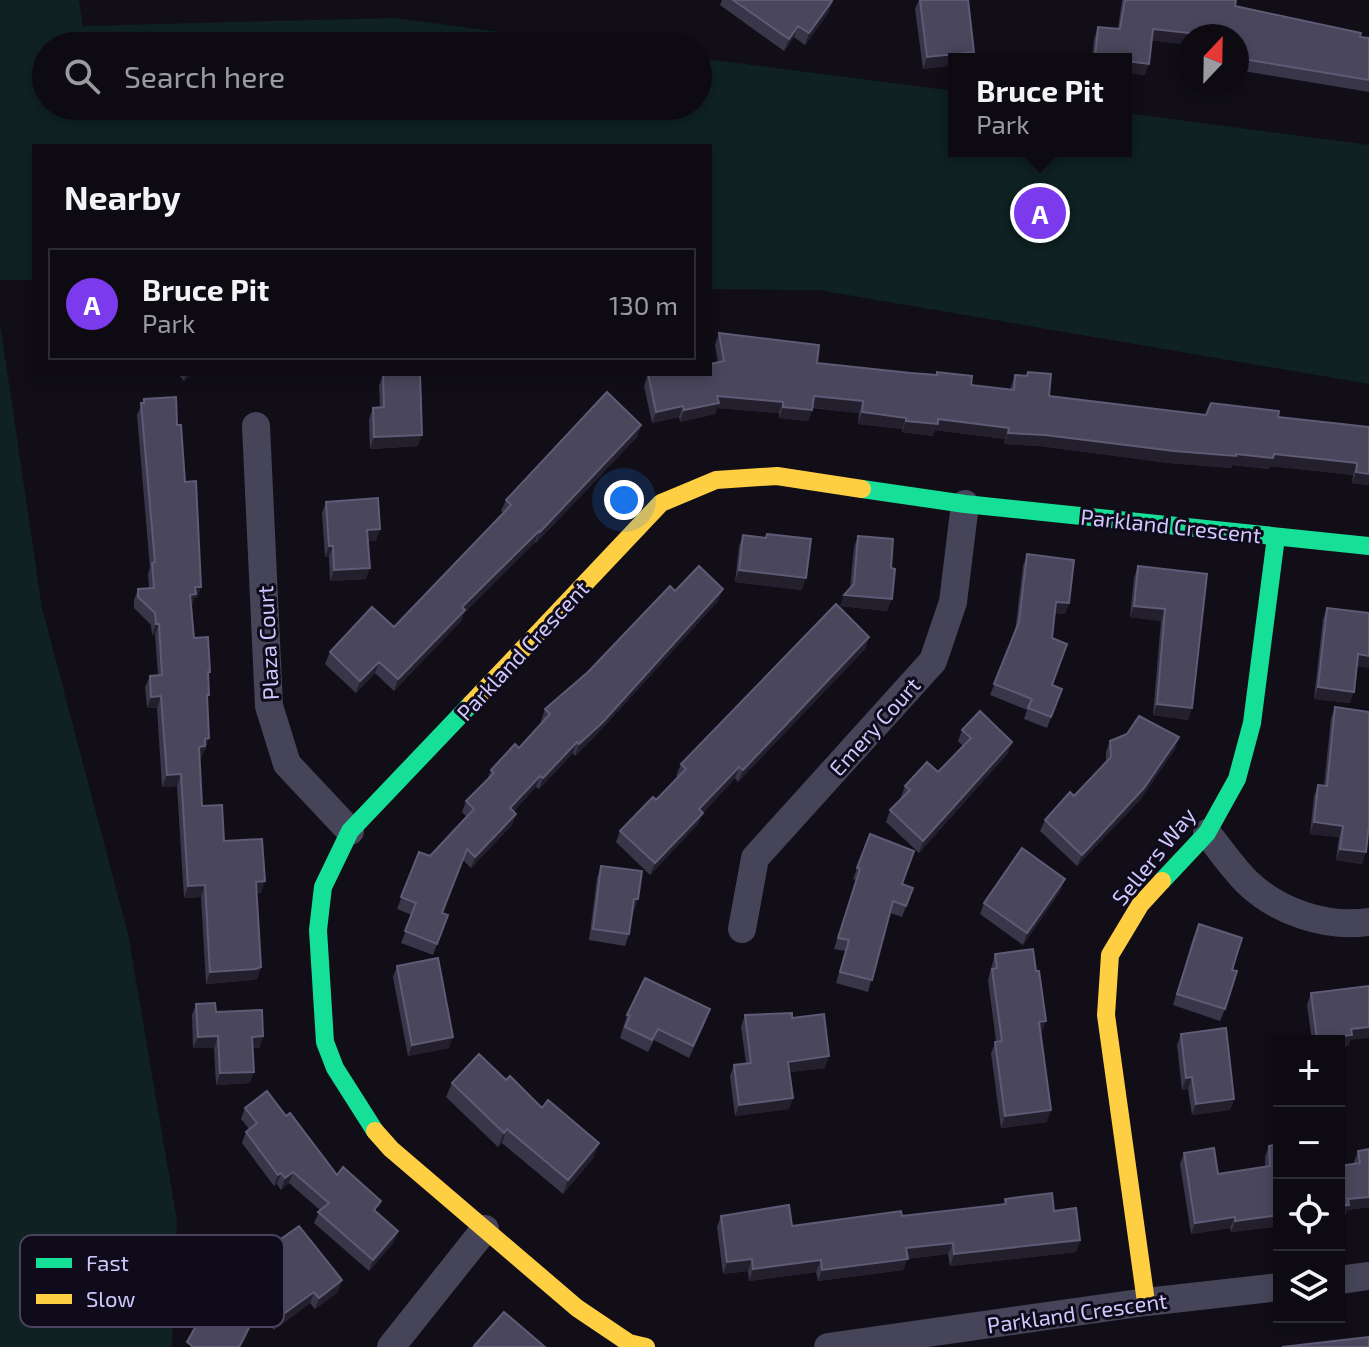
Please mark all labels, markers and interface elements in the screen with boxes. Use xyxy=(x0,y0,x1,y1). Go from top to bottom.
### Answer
north arrow xyxy=(1177,24,1249,96)
search box xyxy=(32,32,712,120)
popup xyxy=(948,53,1132,157)
icon: search xyxy=(60,54,104,98)
text: Search here xyxy=(124,58,285,94)
text: Bruce Pit xyxy=(976,72,1104,108)
text: Park xyxy=(976,108,1029,139)
text: Nearby xyxy=(64,176,181,217)
pin: A xyxy=(1014,183,1066,243)
text: Bruce Pit xyxy=(142,271,269,307)
text: A xyxy=(84,289,100,320)
text: 130 m xyxy=(609,289,678,320)
text: Park xyxy=(142,307,195,338)
your location xyxy=(604,480,644,520)
street label: Parkland Crescent xyxy=(1079,503,1263,547)
street label: Parkland Crescent xyxy=(451,575,593,725)
street label: Plaza Court xyxy=(251,585,283,701)
street label: Emery Court xyxy=(823,672,925,780)
street label: Sellers Way xyxy=(1106,802,1200,910)
map controls xyxy=(1273,1035,1345,1323)
button: + xyxy=(1273,1035,1345,1107)
button: − xyxy=(1273,1107,1345,1179)
button: locate xyxy=(1273,1179,1345,1251)
legend xyxy=(20,1235,284,1327)
text: Fast xyxy=(86,1249,129,1275)
button: layers xyxy=(1273,1251,1345,1323)
text: Slow xyxy=(86,1285,135,1311)
street label: Parkland Crescent xyxy=(985,1286,1169,1338)

